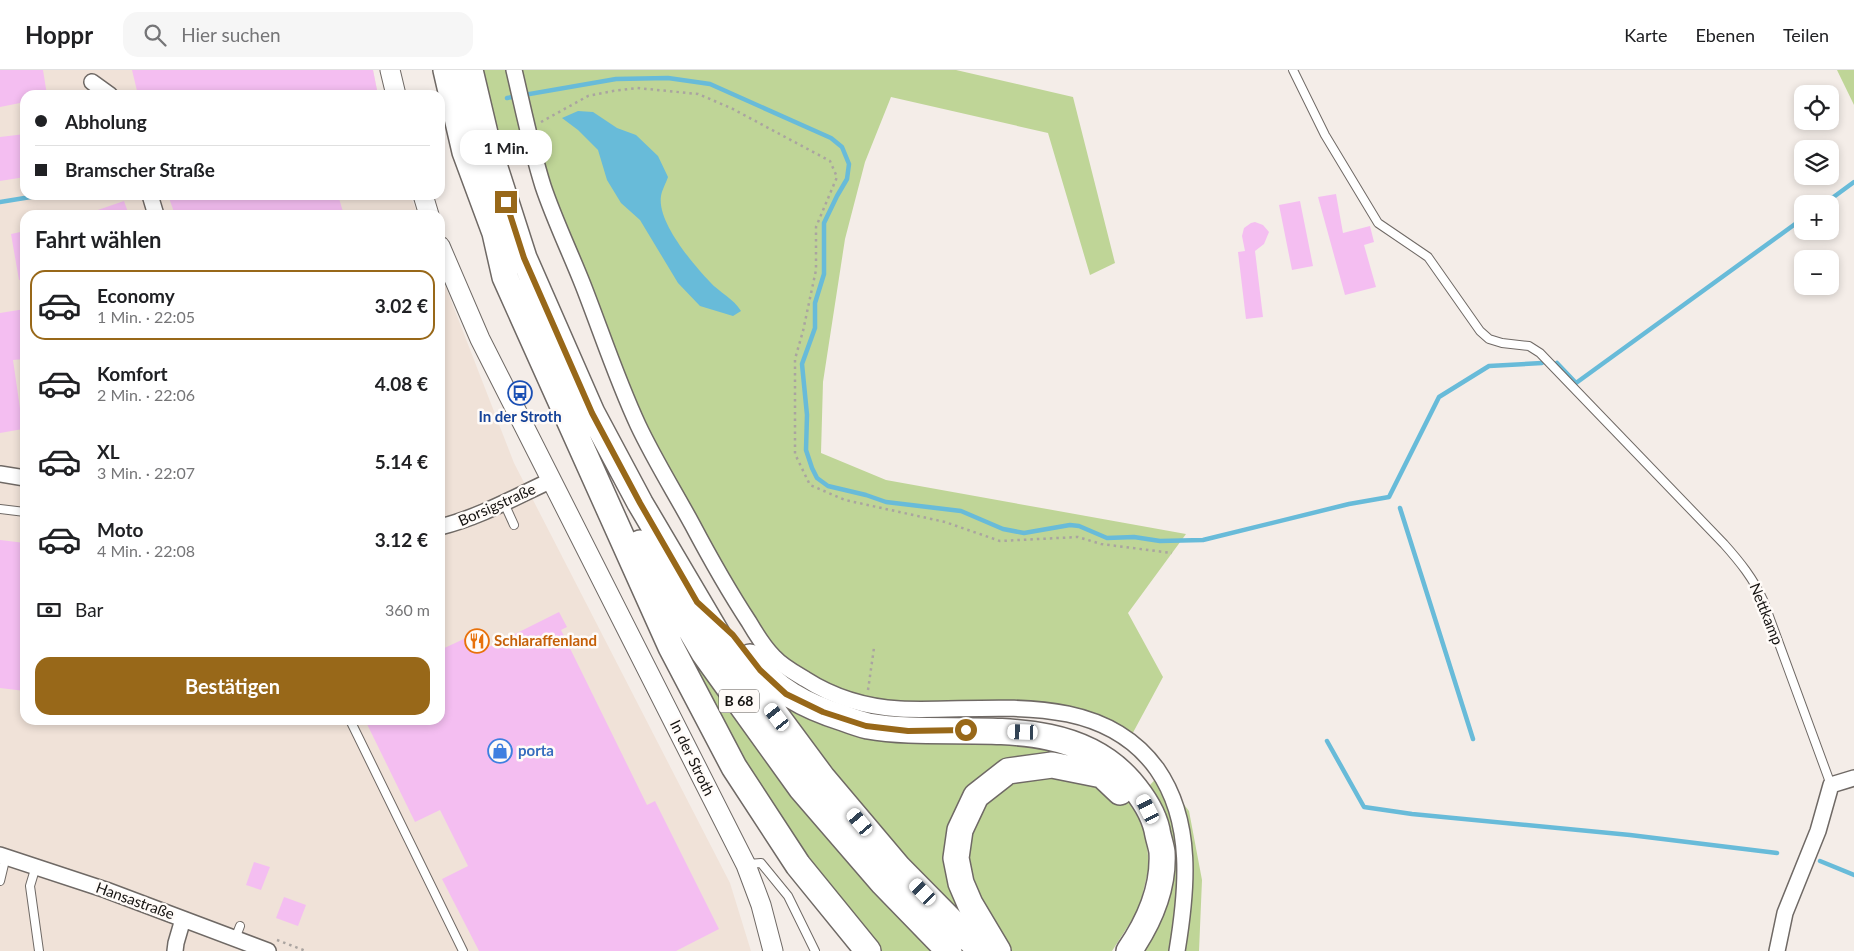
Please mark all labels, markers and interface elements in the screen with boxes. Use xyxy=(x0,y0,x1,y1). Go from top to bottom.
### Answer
search box xyxy=(123,12,473,57)
text: Hoppr xyxy=(25,20,93,49)
icon: search xyxy=(141,21,169,49)
text: Hier suchen xyxy=(181,23,281,46)
text: Karte xyxy=(1624,24,1667,46)
text: Ebenen xyxy=(1695,24,1755,46)
text: Teilen xyxy=(1783,24,1829,46)
map controls xyxy=(1794,85,1839,295)
button: locate xyxy=(1794,85,1839,130)
text: Abholung xyxy=(65,110,147,133)
callout: 1 Min. xyxy=(460,129,552,164)
text: 1 Min. xyxy=(483,138,529,157)
button: layers xyxy=(1794,140,1839,185)
text: Bramscher Straße xyxy=(65,158,215,181)
route end xyxy=(495,191,517,213)
button: + xyxy=(1794,195,1839,240)
text: Fahrt wählen xyxy=(35,226,162,253)
button: − xyxy=(1794,250,1839,295)
icon: car xyxy=(37,283,82,328)
text: Economy xyxy=(97,284,175,307)
text: 3.02 € xyxy=(375,294,428,317)
text: 1 Min. · 22:05 xyxy=(97,307,195,326)
icon: car xyxy=(37,361,82,406)
text: Komfort xyxy=(97,362,168,385)
text: 4.08 € xyxy=(375,372,428,395)
bus stop icon: In der Stroth xyxy=(507,380,533,406)
text: 2 Min. · 22:06 xyxy=(97,385,195,404)
place label: In der Stroth xyxy=(478,407,562,425)
icon: car xyxy=(37,439,82,484)
text: XL xyxy=(97,440,120,463)
text: 5.14 € xyxy=(375,450,428,473)
text: 3 Min. · 22:07 xyxy=(97,463,195,482)
street label: Borsigstraße xyxy=(455,479,538,529)
icon: car xyxy=(37,517,82,562)
text: Moto xyxy=(97,518,143,541)
text: 3.12 € xyxy=(375,528,428,551)
text: 4 Min. · 22:08 xyxy=(97,541,195,560)
street label: Nettkamp xyxy=(1746,580,1787,647)
icon: cash xyxy=(35,596,63,624)
text: Bar xyxy=(75,598,104,621)
text: 360 m xyxy=(385,600,430,619)
restaurant icon: Schlaraffenland xyxy=(464,628,490,654)
place label: Schlaraffenland xyxy=(494,631,597,649)
button: Bestätigen xyxy=(35,657,430,715)
road number: B 68 xyxy=(719,690,759,712)
car xyxy=(761,701,792,733)
street label: In der Stroth xyxy=(667,717,719,798)
route start xyxy=(955,719,977,741)
car xyxy=(1007,724,1038,740)
shop icon: porta xyxy=(487,738,513,764)
place label: porta xyxy=(518,741,554,759)
car xyxy=(1134,792,1161,826)
car xyxy=(844,806,875,838)
car xyxy=(907,876,938,908)
street label: Hansastraße xyxy=(94,878,177,923)

